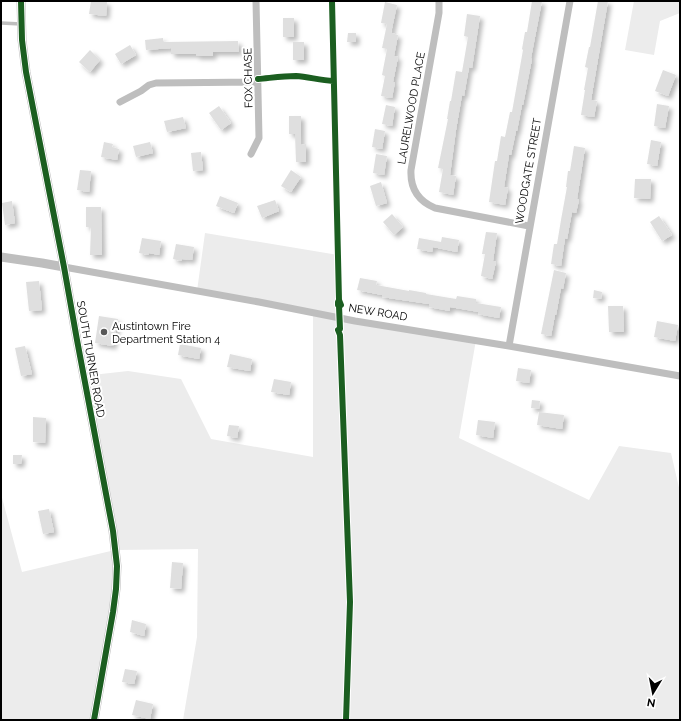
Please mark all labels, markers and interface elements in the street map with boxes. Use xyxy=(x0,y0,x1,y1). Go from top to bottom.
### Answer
street label: FOX CHASE xyxy=(241,47,256,108)
street label: LAURELWOOD PLACE xyxy=(395,51,428,165)
street label: WOODGATE STREET xyxy=(513,117,544,225)
street label: SOUTH TURNER ROAD xyxy=(74,300,107,419)
street label: NEW ROAD xyxy=(347,301,408,324)
place label: Austintown Fire Department Station 4 xyxy=(112,320,220,346)
marker: Austintown Fire Department Station 4 xyxy=(99,327,109,337)
north arrow xyxy=(633,673,673,713)
text: N xyxy=(646,695,657,709)

